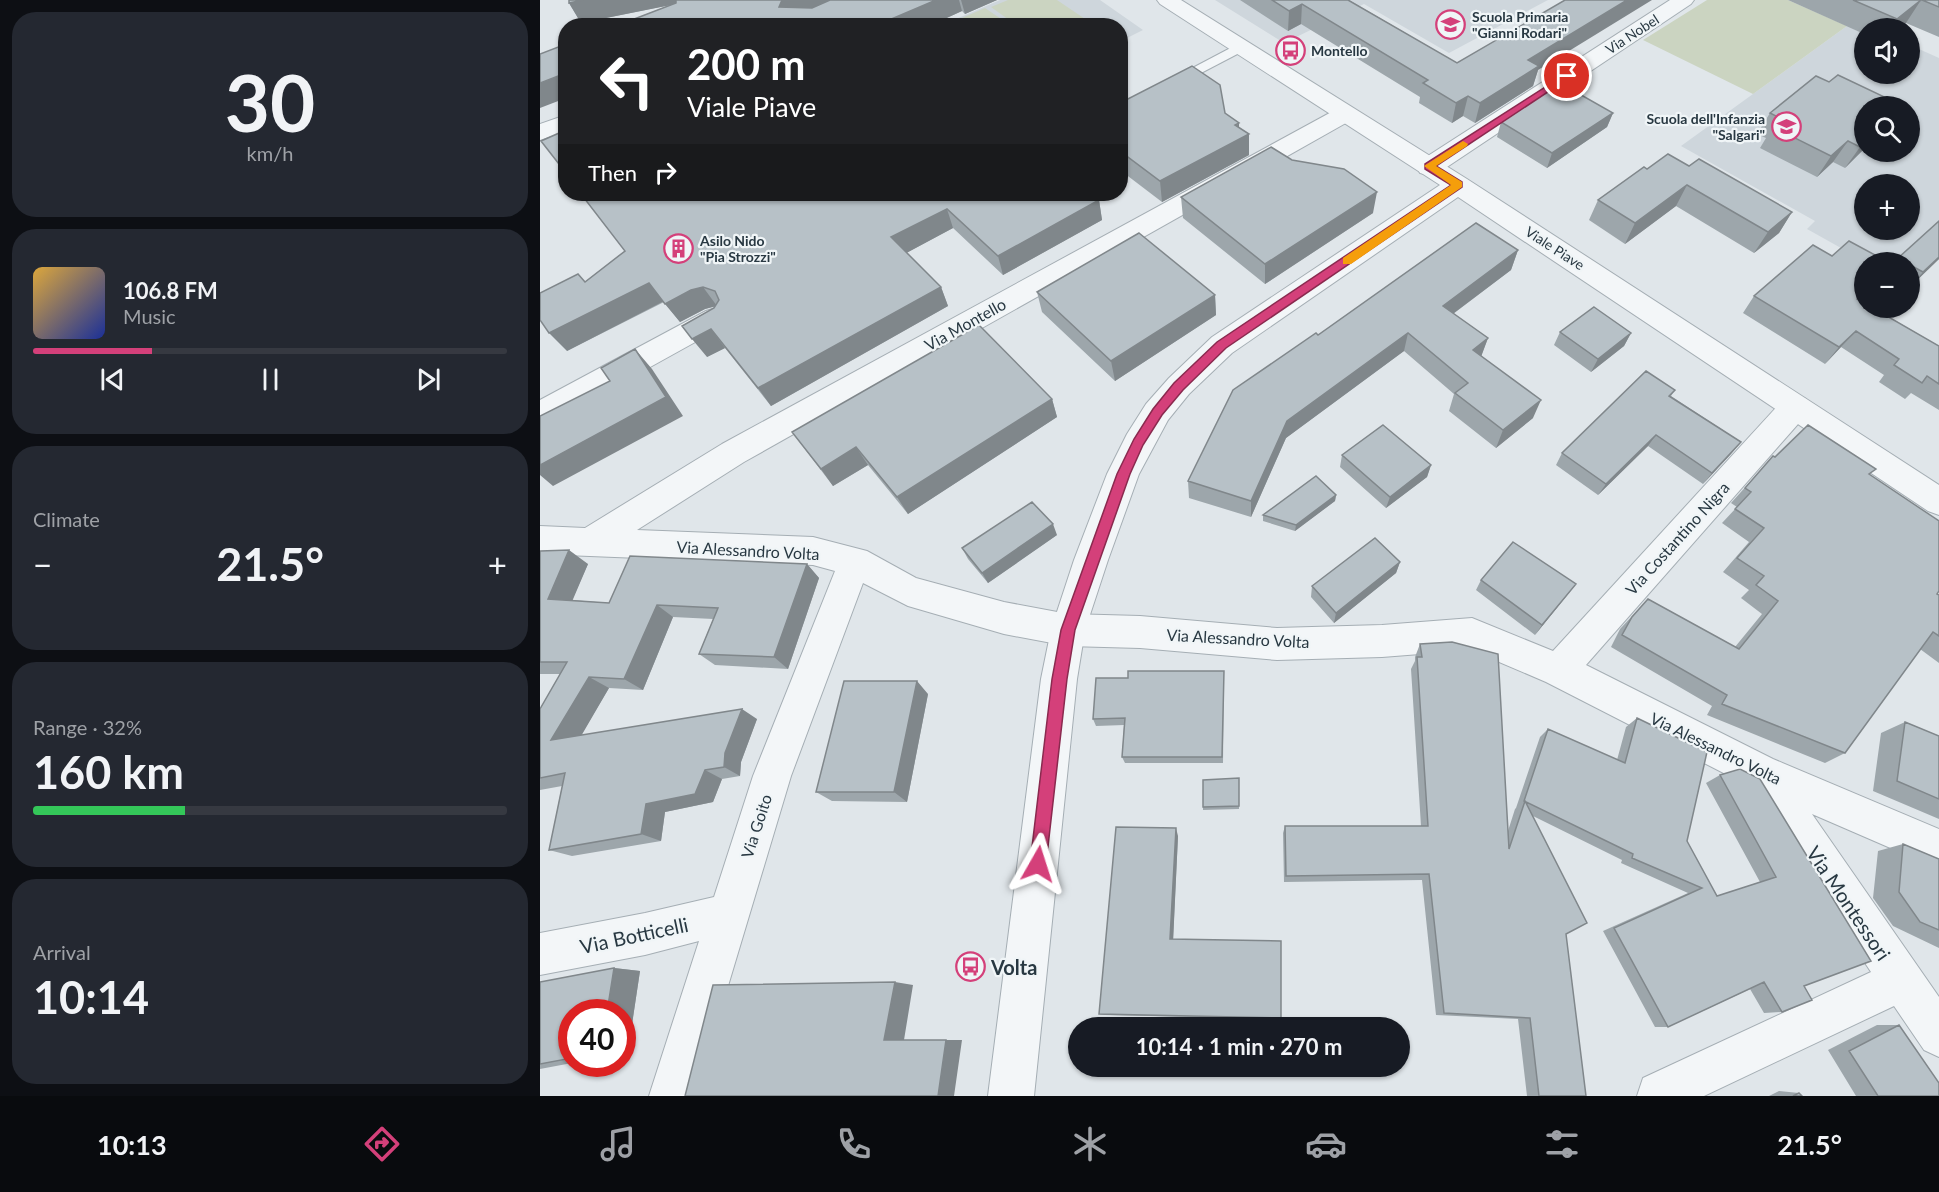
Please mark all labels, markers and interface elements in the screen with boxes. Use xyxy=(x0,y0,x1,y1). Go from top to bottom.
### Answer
school or university icon: Scuola Primaria "Gianni Rodari" xyxy=(1435,8,1467,40)
place label: Scuola Primaria "Gianni Rodari" xyxy=(1472,8,1568,41)
street label: Via Nobel xyxy=(1602,10,1662,58)
map controls xyxy=(1854,18,1920,318)
button: sound xyxy=(1854,18,1920,84)
bus stop icon: Montello xyxy=(1274,34,1306,66)
text: 200 m xyxy=(687,39,805,89)
icon: left xyxy=(588,42,666,120)
place label: Montello xyxy=(1311,42,1367,59)
pin xyxy=(1541,50,1592,101)
text: 30 xyxy=(225,55,315,149)
icon: arrive xyxy=(1550,59,1583,92)
text: Viale Piave xyxy=(687,90,816,123)
button: search xyxy=(1854,96,1920,162)
place label: Scuola dell'Infanzia "Salgari" xyxy=(1646,110,1765,143)
school or university icon: Scuola dell'Infanzia "Salgari" xyxy=(1770,110,1802,142)
text: km/h xyxy=(247,141,293,165)
icon: right xyxy=(649,156,682,189)
text: Then xyxy=(588,159,637,186)
button: + xyxy=(1854,174,1920,240)
street label: Viale Piave xyxy=(1522,223,1588,273)
building icon: Asilo Nido "Pia Strozzi" xyxy=(663,232,695,264)
place label: Asilo Nido "Pia Strozzi" xyxy=(699,232,776,265)
button: − xyxy=(1854,252,1920,318)
text: 106.8 FM xyxy=(123,277,218,304)
street label: Via Montello xyxy=(921,294,1009,354)
text: Music xyxy=(123,304,176,328)
icon: previous xyxy=(96,363,129,396)
icon: pause xyxy=(254,363,287,396)
icon: next xyxy=(412,363,445,396)
street label: Via Costantino Nigra xyxy=(1621,478,1733,598)
text: Climate xyxy=(33,507,100,531)
text: 21.5° xyxy=(216,537,324,591)
street label: Via Alessandro Volta xyxy=(676,537,820,563)
text: − xyxy=(33,544,52,584)
text: + xyxy=(488,544,507,584)
street label: Via Alessandro Volta xyxy=(1166,625,1310,651)
street label: Via Alessandro Volta xyxy=(1647,708,1785,788)
text: Range · 32% xyxy=(33,715,142,739)
text: 160 km xyxy=(33,745,184,799)
street label: Via Goito xyxy=(737,792,775,860)
position arrow xyxy=(1006,832,1070,896)
street label: Via Montessori xyxy=(1802,841,1896,965)
street label: Via Botticelli xyxy=(578,912,690,958)
text: Arrival xyxy=(33,940,91,964)
bus stop icon: Volta xyxy=(954,951,986,983)
place label: Volta xyxy=(990,955,1037,979)
text: 10:14 xyxy=(33,970,149,1024)
speed limit sign: 40 xyxy=(558,999,636,1077)
text: 10:14 · 1 min · 270 m xyxy=(1136,1033,1342,1060)
icon: directions xyxy=(361,1123,403,1165)
icon: music xyxy=(597,1123,639,1165)
icon: phone xyxy=(833,1123,875,1165)
icon: climate xyxy=(1069,1123,1111,1165)
icon: car xyxy=(1305,1123,1347,1165)
icon: filters xyxy=(1541,1123,1583,1165)
text: 10:13 xyxy=(97,1128,167,1161)
text: 21.5° xyxy=(1777,1128,1842,1161)

